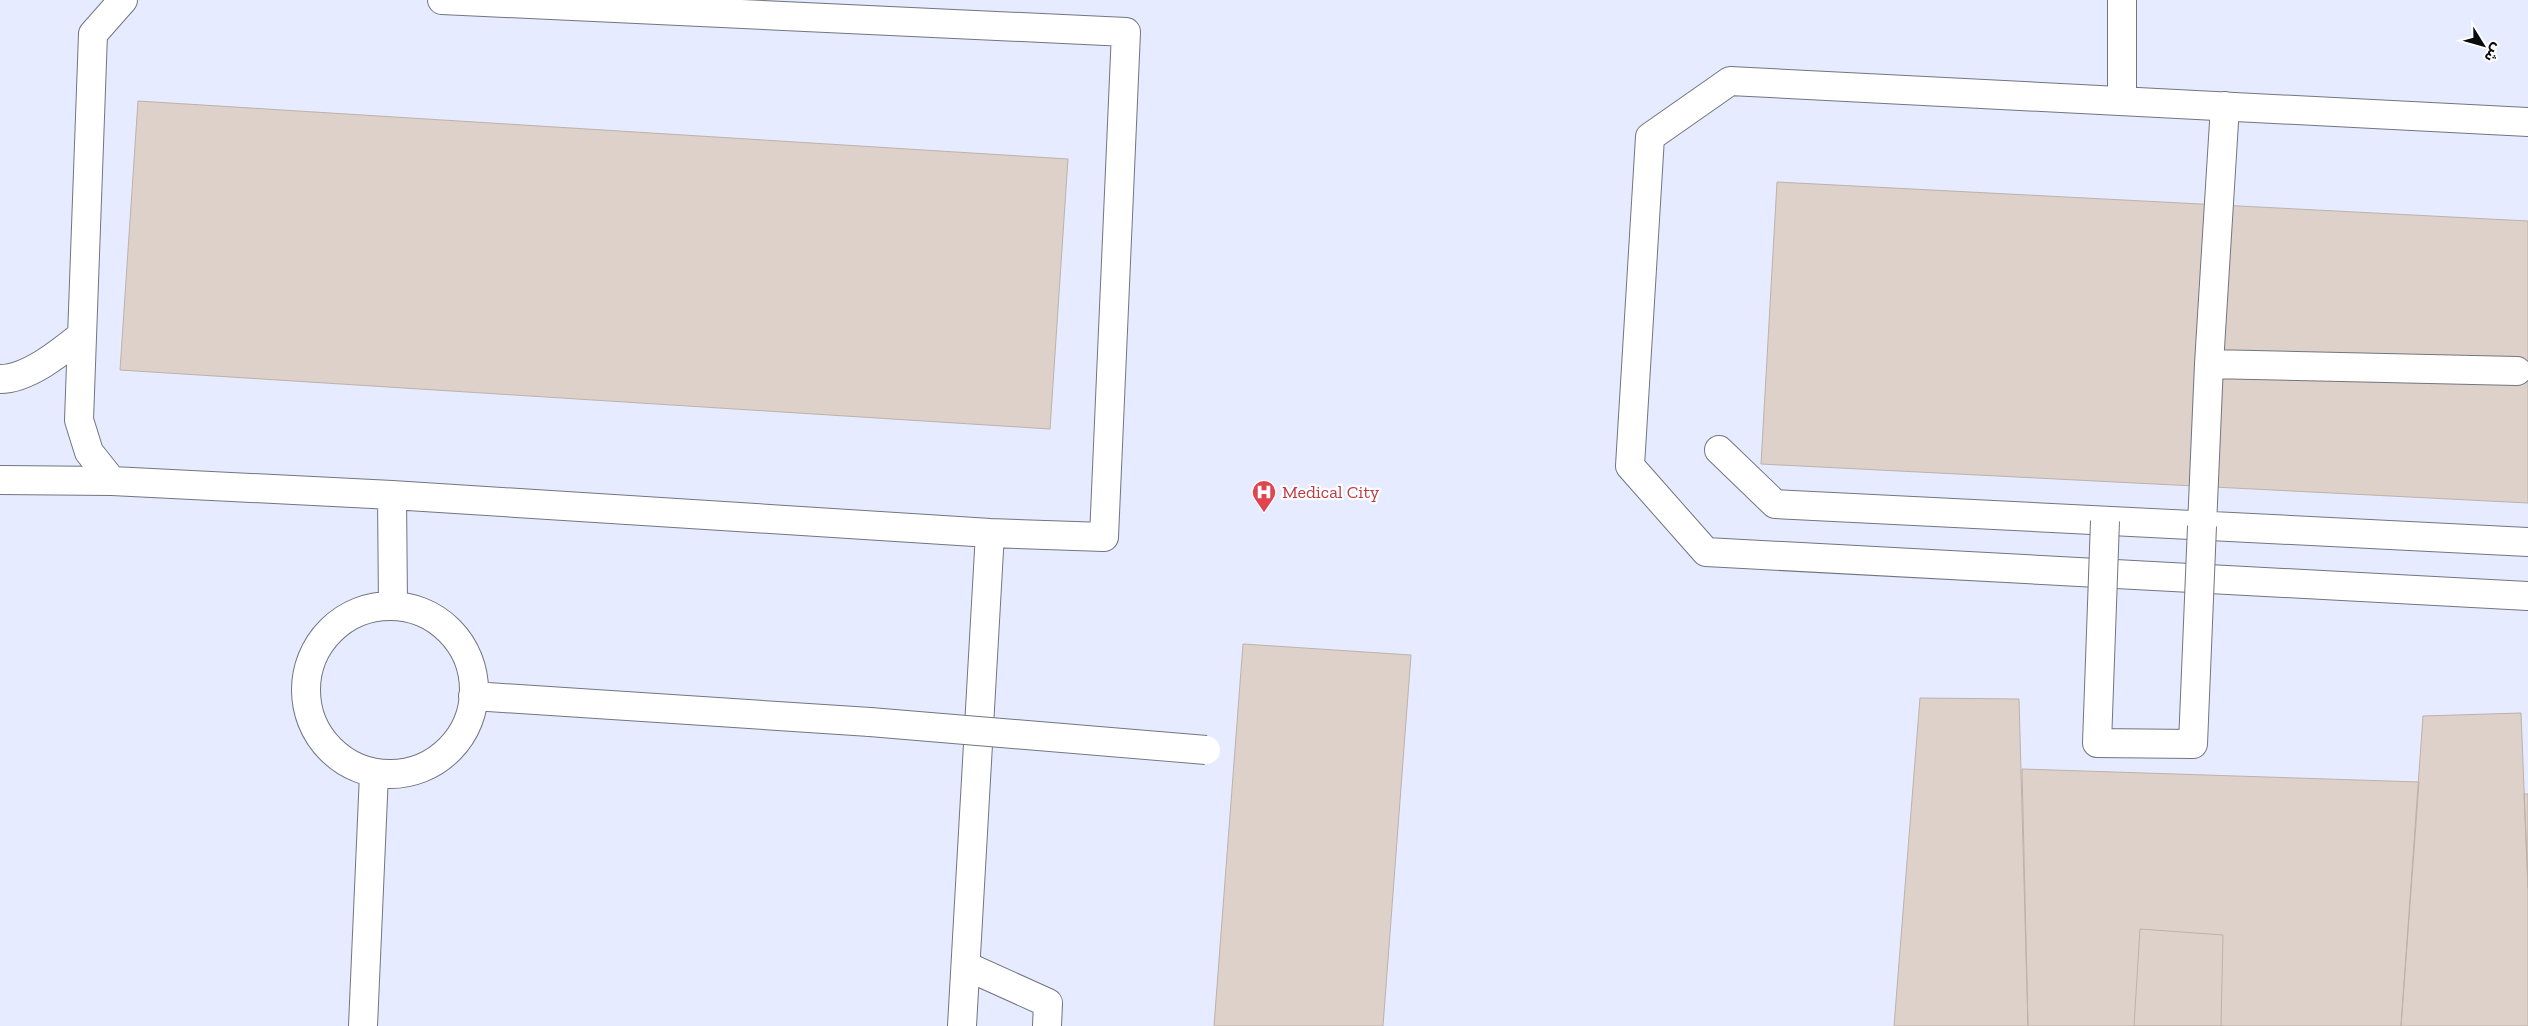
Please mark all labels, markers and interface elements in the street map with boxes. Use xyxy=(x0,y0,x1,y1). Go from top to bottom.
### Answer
north arrow xyxy=(2458,20,2508,70)
text: ش xyxy=(2480,40,2506,65)
hospital icon: Medical City xyxy=(1251,479,1277,513)
place label: Medical City xyxy=(1282,481,1380,503)

